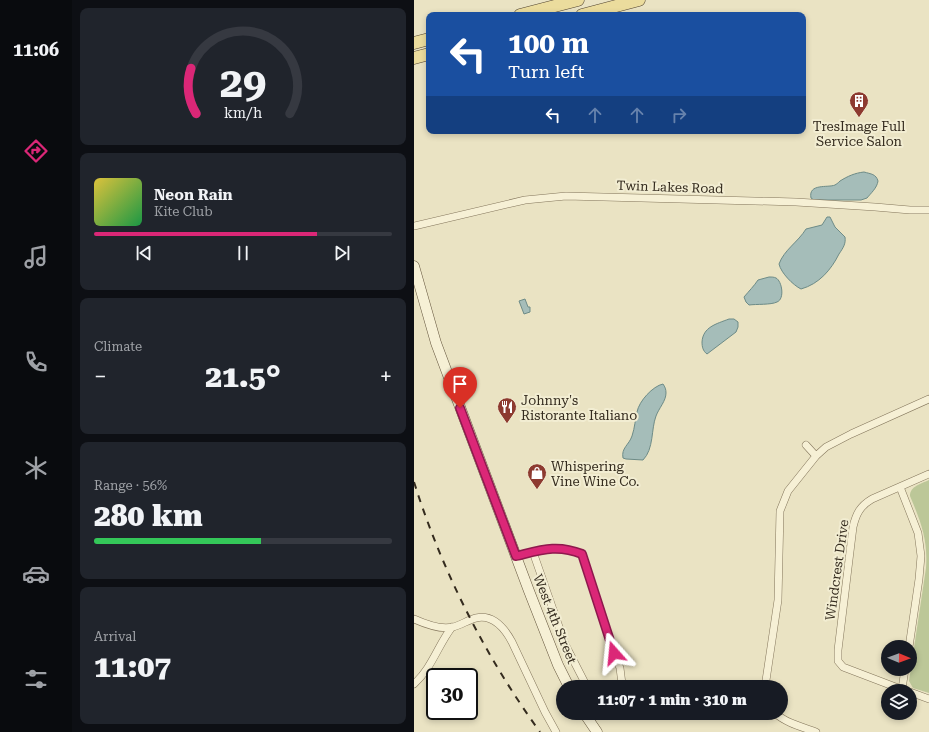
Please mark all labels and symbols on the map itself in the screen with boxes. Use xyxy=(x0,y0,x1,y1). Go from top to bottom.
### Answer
building icon: TresImage Full Service Salon xyxy=(848,90,870,118)
place label: TresImage Full Service Salon xyxy=(813,119,905,149)
street label: Twin Lakes Road xyxy=(616,178,724,196)
pin xyxy=(443,367,477,408)
place label: Johnny's Ristorante Italiano xyxy=(521,393,637,423)
restaurant icon: Johnny's Ristorante Italiano xyxy=(496,396,518,424)
place label: Whispering Vine Wine Co. xyxy=(551,459,639,489)
shop icon: Whispering Vine Wine Co. xyxy=(526,462,548,490)
street label: Windcrest Drive xyxy=(822,518,852,622)
street label: West 4th Street xyxy=(530,572,580,666)
position arrow xyxy=(593,632,635,674)
north arrow xyxy=(881,640,917,676)
speed limit sign: 30 xyxy=(426,668,478,720)

